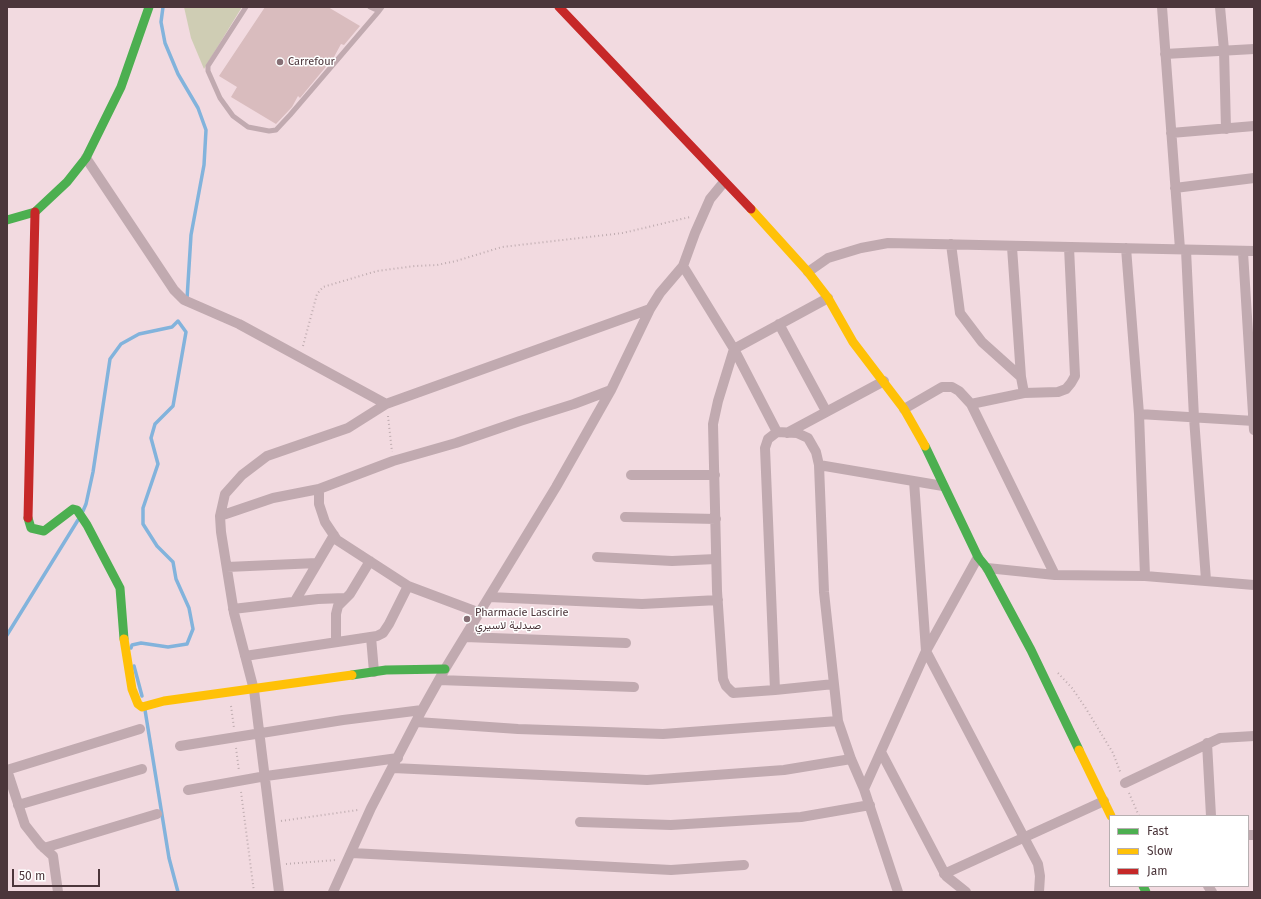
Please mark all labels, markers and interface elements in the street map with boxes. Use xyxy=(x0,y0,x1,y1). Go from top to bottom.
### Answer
place label: Carrefour xyxy=(288,55,335,69)
marker: Carrefour xyxy=(275,57,285,67)
place label: Pharmacie Lascirie صيدلية لاسيري xyxy=(475,606,569,632)
marker: Pharmacie Lascirie صيدلية لاسيري xyxy=(462,614,472,624)
legend xyxy=(1109,815,1249,887)
text: Fast xyxy=(1147,824,1169,838)
text: Slow xyxy=(1147,844,1173,858)
scale bar xyxy=(14,861,102,887)
text: Jam xyxy=(1147,864,1167,878)
text: 50 m xyxy=(19,869,45,883)

